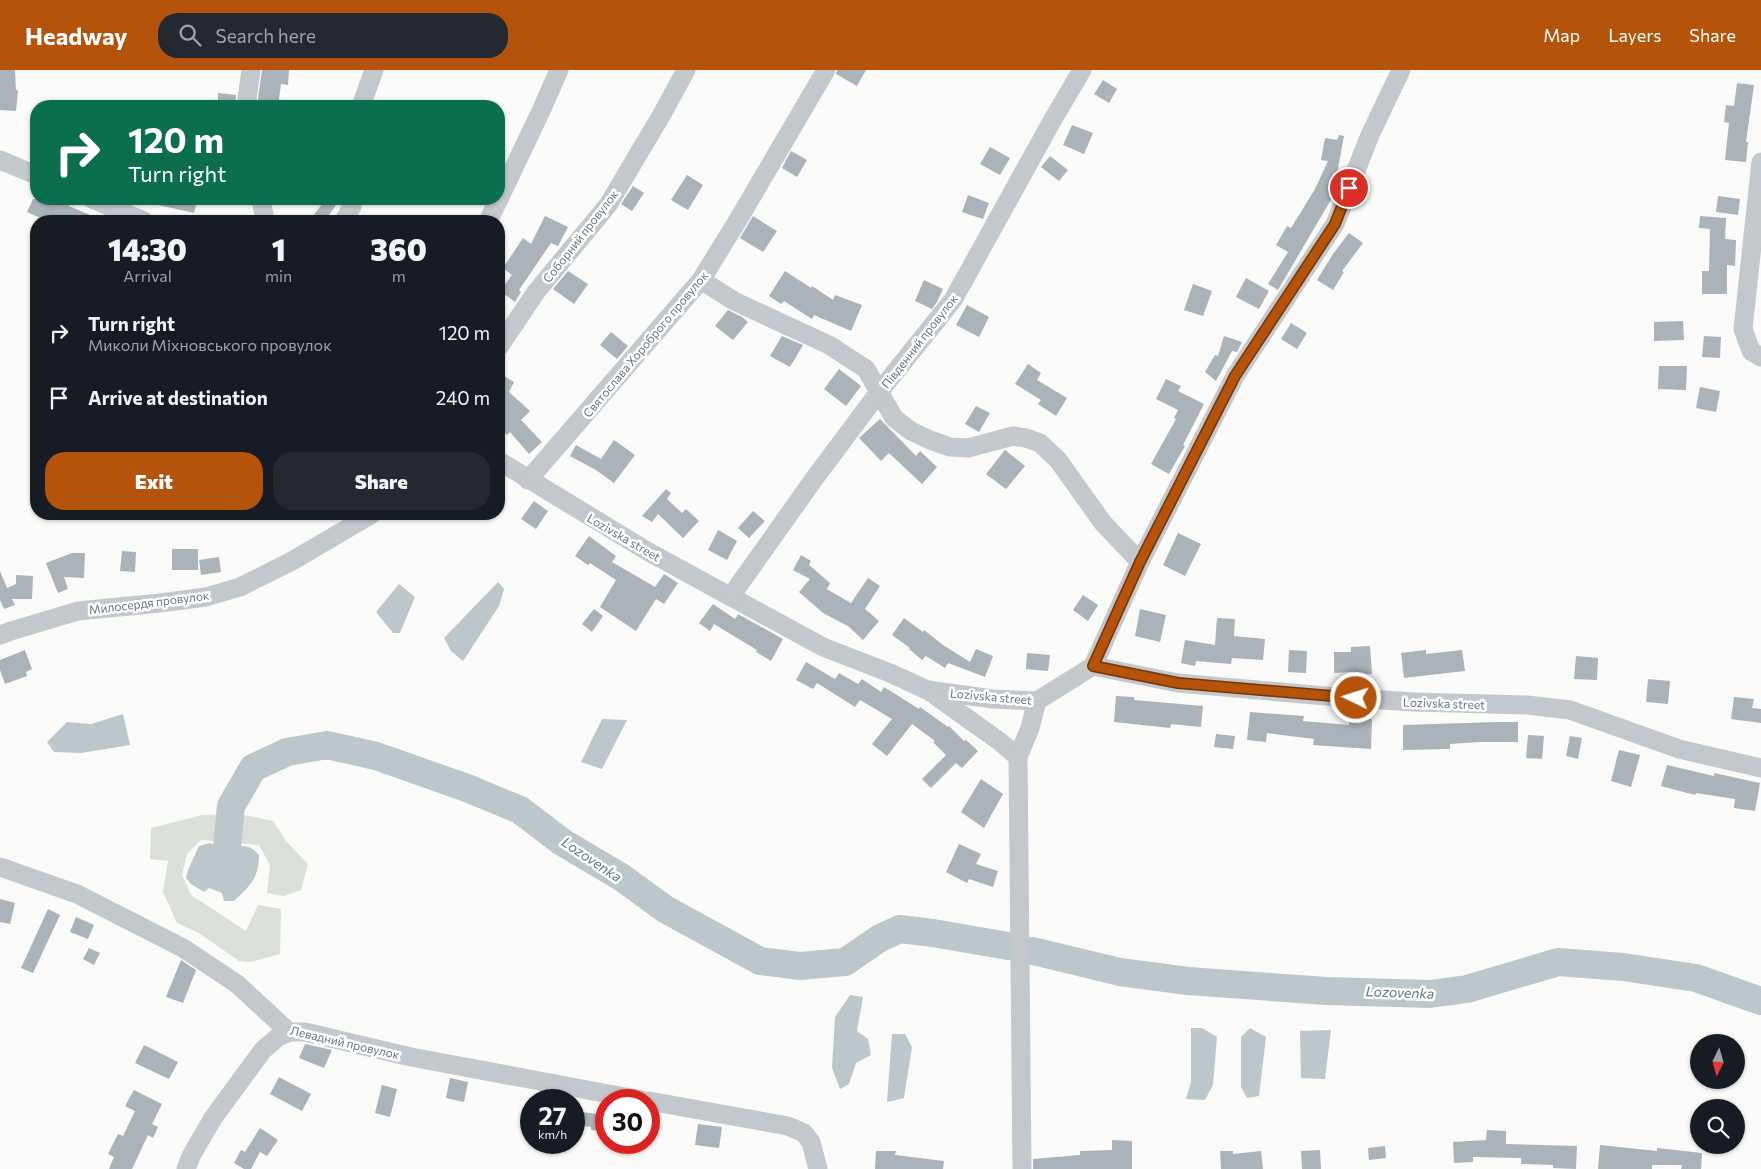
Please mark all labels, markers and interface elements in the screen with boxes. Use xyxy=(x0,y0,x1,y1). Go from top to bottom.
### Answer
search box xyxy=(158,13,508,58)
text: Headway xyxy=(25,21,128,50)
icon: search xyxy=(176,21,204,49)
text: Search here xyxy=(216,24,316,47)
text: Map xyxy=(1543,24,1580,46)
text: Layers xyxy=(1608,24,1661,46)
text: Share xyxy=(1689,24,1736,46)
text: 120 m xyxy=(128,117,224,160)
icon: right xyxy=(45,120,110,185)
text: Turn right xyxy=(128,160,226,187)
pin xyxy=(1328,167,1370,209)
icon: arrive xyxy=(1335,174,1363,202)
street label: Соборний провулок xyxy=(540,187,621,285)
text: 14:30 xyxy=(108,230,187,267)
text: 1 xyxy=(272,230,286,267)
text: 360 xyxy=(370,230,427,267)
text: Arrival xyxy=(123,266,172,285)
text: min xyxy=(265,266,292,285)
text: m xyxy=(392,266,406,285)
street label: Святослава Хороброго провулок xyxy=(580,268,711,420)
street label: Південний провулок xyxy=(878,291,960,391)
text: Turn right xyxy=(88,312,175,335)
icon: right xyxy=(45,319,73,347)
text: 120 m xyxy=(439,321,490,344)
text: Миколи Міхновського провулок xyxy=(88,335,332,354)
icon: arrive xyxy=(45,384,73,412)
text: Arrive at destination xyxy=(88,386,268,409)
text: 240 m xyxy=(436,386,490,409)
button: Exit xyxy=(45,452,263,510)
button: Share xyxy=(273,452,490,510)
street label: Lozivska street xyxy=(585,510,663,564)
street label: Милосердя провулок xyxy=(88,588,211,616)
position arrow xyxy=(1329,671,1381,723)
street label: Lozivska street xyxy=(949,685,1033,707)
street label: Lozivska street xyxy=(1403,695,1485,711)
water label: Lozovenka xyxy=(559,833,625,885)
water label: Lozovenka xyxy=(1365,982,1435,1002)
street label: Левадний провулок xyxy=(289,1023,401,1061)
north arrow xyxy=(1690,1034,1745,1089)
map controls xyxy=(1690,1034,1745,1154)
speed limit sign: 30 xyxy=(595,1089,660,1154)
button: search xyxy=(1690,1099,1745,1154)
text: 27 xyxy=(539,1100,566,1130)
text: km/h xyxy=(538,1127,567,1141)

